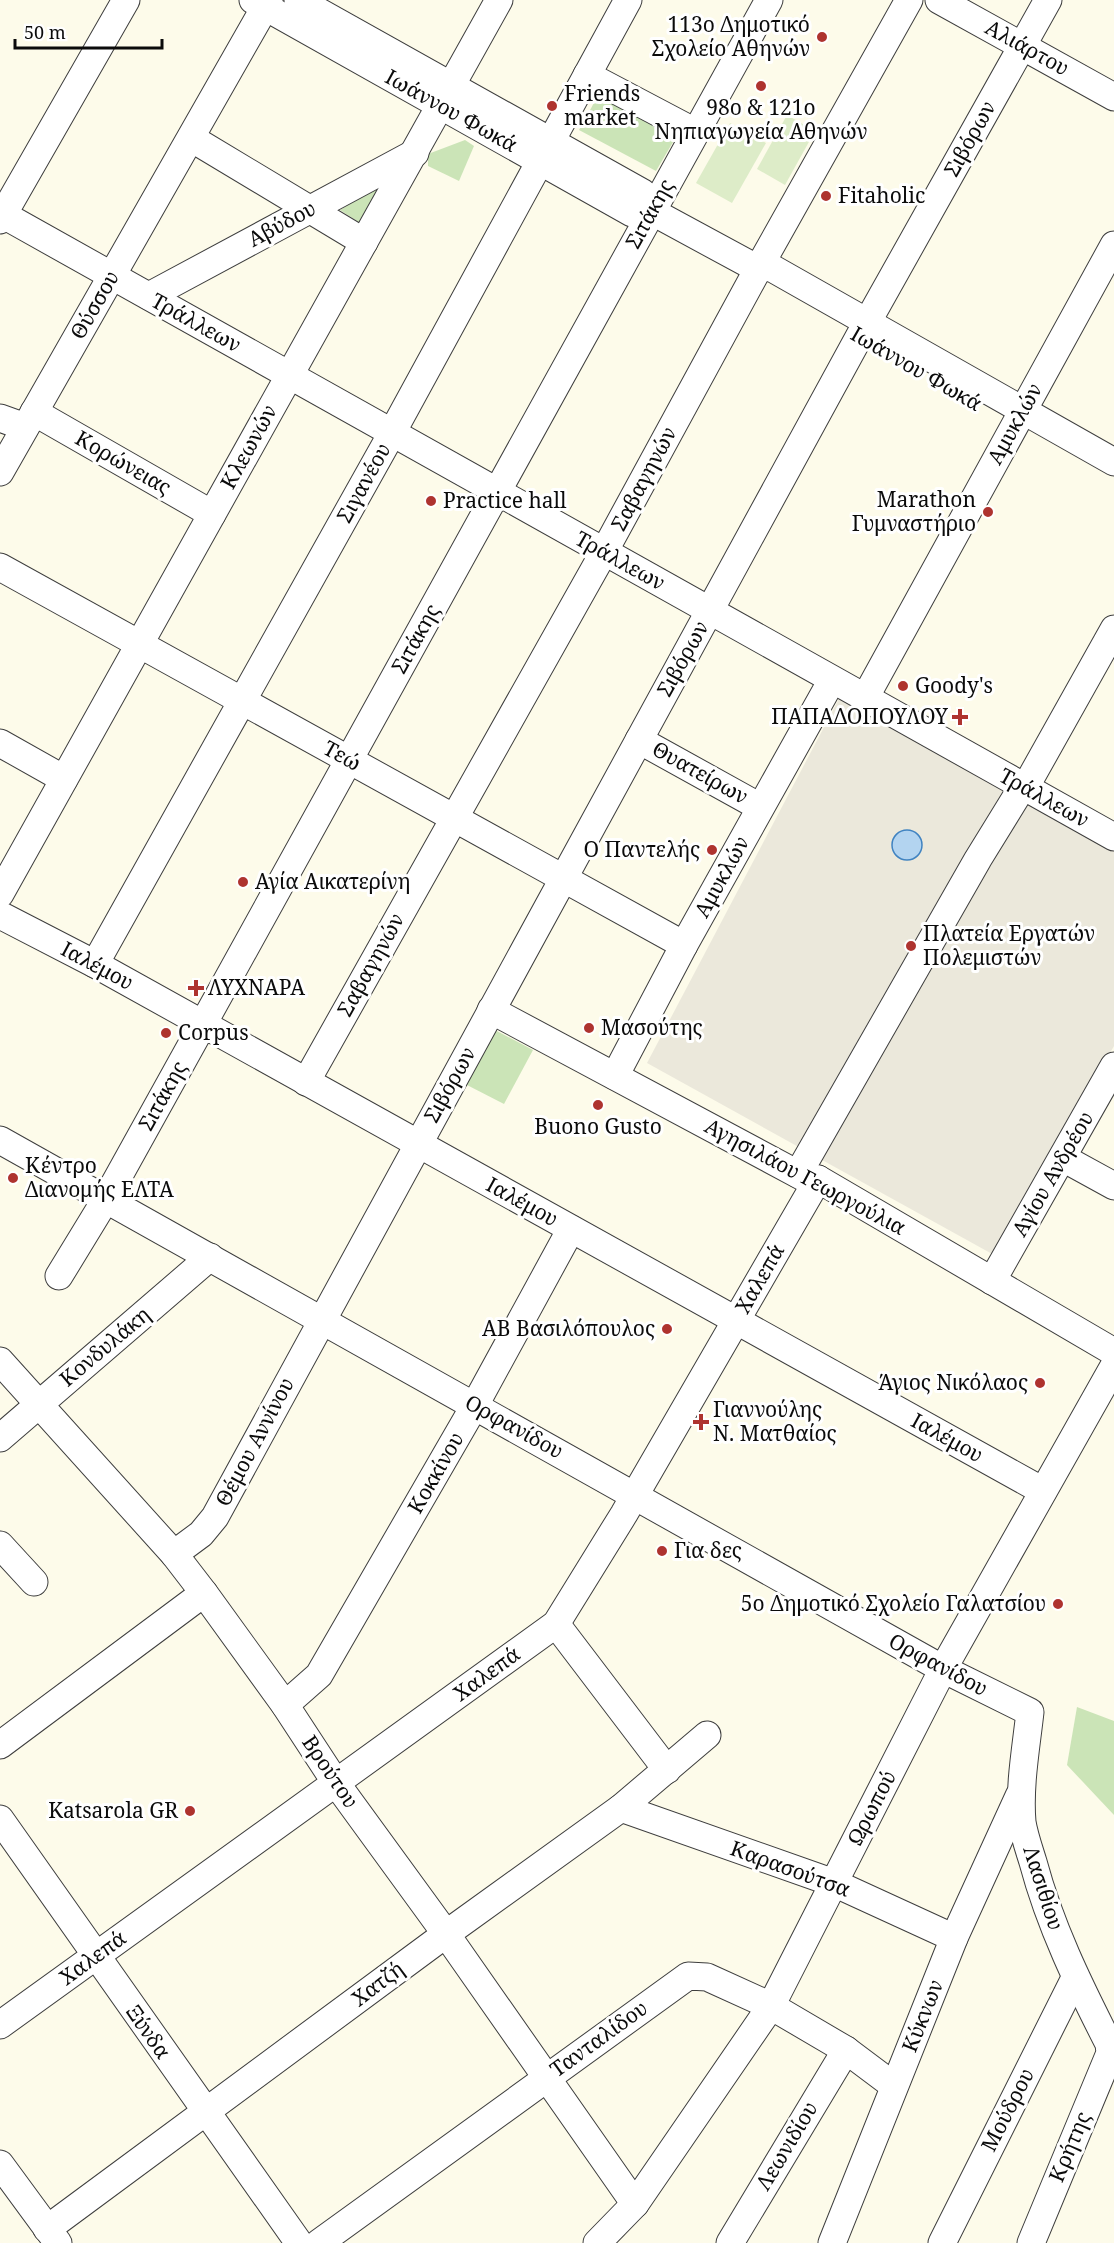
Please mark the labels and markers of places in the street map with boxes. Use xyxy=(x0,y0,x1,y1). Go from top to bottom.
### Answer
place label: 113ο Δημοτικό Σχολείο Αθηνών xyxy=(652,10,810,62)
marker: 113ο Δημοτικό Σχολείο Αθηνών xyxy=(815,30,829,44)
place label: Friends market xyxy=(564,79,640,131)
marker: 98ο & 121ο Νηπιαγωγεία Αθηνών xyxy=(754,79,768,93)
place label: 98ο & 121ο Νηπιαγωγεία Αθηνών xyxy=(654,93,868,145)
marker: Friends market xyxy=(545,99,559,113)
place label: Fitaholic xyxy=(838,181,925,209)
marker: Fitaholic xyxy=(819,189,833,203)
place label: Marathon Γυμναστήριο xyxy=(852,485,976,537)
place label: Practice hall xyxy=(443,486,567,514)
marker: Practice hall xyxy=(424,494,438,508)
marker: Marathon Γυμναστήριο xyxy=(981,505,995,519)
place label: Goody's xyxy=(915,671,993,699)
marker: Goody's xyxy=(896,679,910,693)
place label: ΠΑΠΑΔΟΠΟΥΛΟΥ xyxy=(771,702,949,730)
marker: ΠΑΠΑΔΟΠΟΥΛΟΥ xyxy=(953,710,967,724)
place label: Ο Παντελής xyxy=(583,835,700,863)
marker: Ο Παντελής xyxy=(705,843,719,857)
place label: Αγία Αικατερίνη xyxy=(255,867,411,895)
marker: Αγία Αικατερίνη xyxy=(236,875,250,889)
place label: Πλατεία Εργατών Πολεμιστών xyxy=(923,919,1095,971)
marker: Πλατεία Εργατών Πολεμιστών xyxy=(904,939,918,953)
place label: ΛΥΧΝΑΡΑ xyxy=(208,973,305,1001)
marker: ΛΥΧΝΑΡΑ xyxy=(189,981,203,995)
place label: Μασούτης xyxy=(601,1013,703,1041)
place label: Corpus xyxy=(178,1018,249,1046)
marker: Μασούτης xyxy=(582,1021,596,1035)
marker: Corpus xyxy=(159,1026,173,1040)
marker: Buono Gusto xyxy=(591,1098,605,1112)
place label: Buono Gusto xyxy=(534,1112,662,1140)
place label: Κέντρο Διανομής ΕΛΤΑ xyxy=(25,1151,174,1203)
marker: Κέντρο Διανομής ΕΛΤΑ xyxy=(6,1171,20,1185)
place label: ΑΒ Βασιλόπουλος xyxy=(482,1314,655,1342)
marker: ΑΒ Βασιλόπουλος xyxy=(660,1322,674,1336)
place label: Άγιος Νικόλαος xyxy=(878,1368,1028,1396)
marker: Άγιος Νικόλαος xyxy=(1033,1376,1047,1390)
place label: Γιαννούλης Ν. Ματθαίος xyxy=(713,1395,837,1447)
marker: Γιαννούλης Ν. Ματθαίος xyxy=(694,1415,708,1429)
place label: Για δες xyxy=(674,1536,742,1564)
marker: Για δες xyxy=(655,1544,669,1558)
place label: 5ο Δημοτικό Σχολείο Γαλατσίου xyxy=(741,1589,1046,1617)
marker: 5ο Δημοτικό Σχολείο Γαλατσίου xyxy=(1051,1597,1065,1611)
place label: Katsarola GR xyxy=(48,1796,178,1824)
marker: Katsarola GR xyxy=(183,1804,197,1818)

